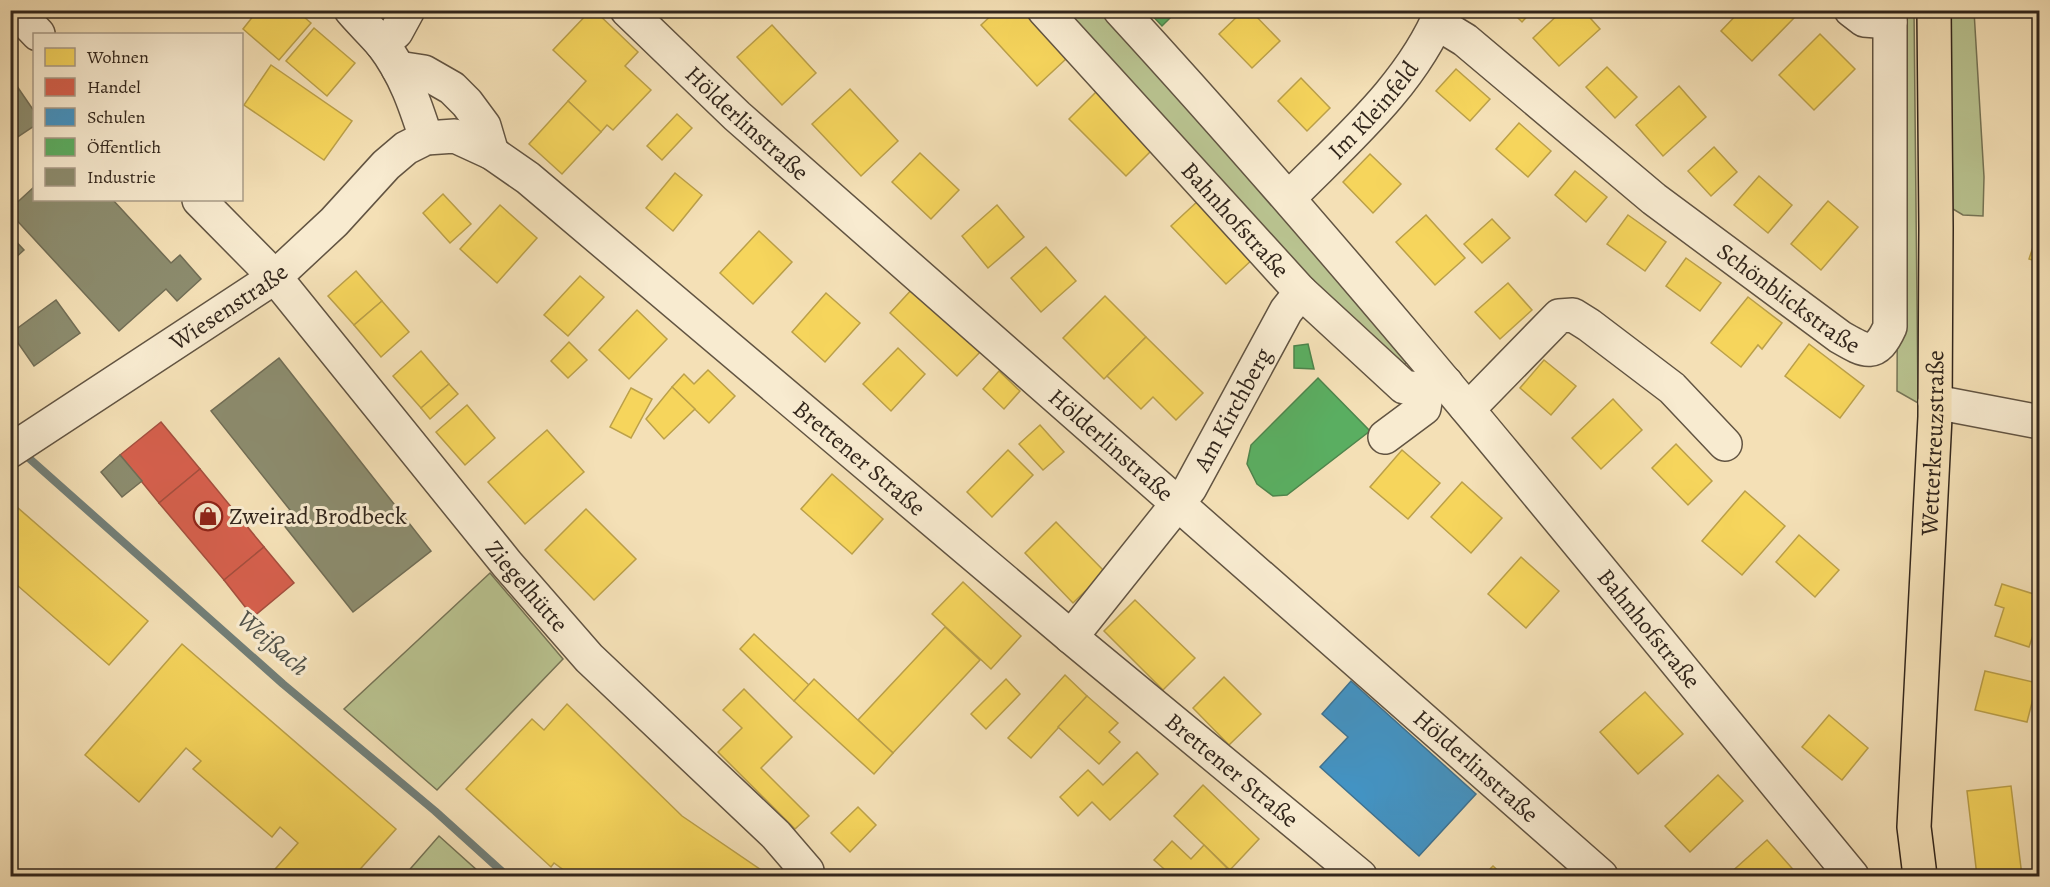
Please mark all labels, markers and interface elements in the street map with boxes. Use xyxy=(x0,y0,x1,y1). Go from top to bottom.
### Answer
legend xyxy=(33,33,243,201)
text: Wohnen xyxy=(86,45,149,69)
street label: Im Kleinfeld xyxy=(1321,54,1426,166)
street label: Hölderlinstraße xyxy=(678,59,816,188)
text: Handel xyxy=(87,75,141,99)
text: Schulen xyxy=(87,105,146,129)
text: Öffentlich xyxy=(87,135,161,159)
street label: Bahnhofstraße xyxy=(1174,155,1297,285)
text: Industrie xyxy=(87,165,156,189)
street label: Schönblickstraße xyxy=(1711,235,1866,361)
street label: Wiesenstraße xyxy=(163,257,295,358)
street label: Am Kirchberg xyxy=(1186,342,1279,478)
street label: Wetterkreuzstraße xyxy=(1913,350,1951,537)
street label: Hölderlinstraße xyxy=(1042,381,1181,509)
street label: Brettener Straße xyxy=(786,393,932,523)
shop icon: Zweirad Brodbeck xyxy=(192,500,224,532)
place label: Zweirad Brodbeck xyxy=(229,500,407,532)
street label: Ziegelhütte xyxy=(478,534,575,639)
street label: Bahnhofstraße xyxy=(1590,562,1708,696)
water label: Weißach xyxy=(229,602,317,684)
street label: Hölderlinstraße xyxy=(1407,702,1545,830)
street label: Brettener Straße xyxy=(1159,706,1305,835)

